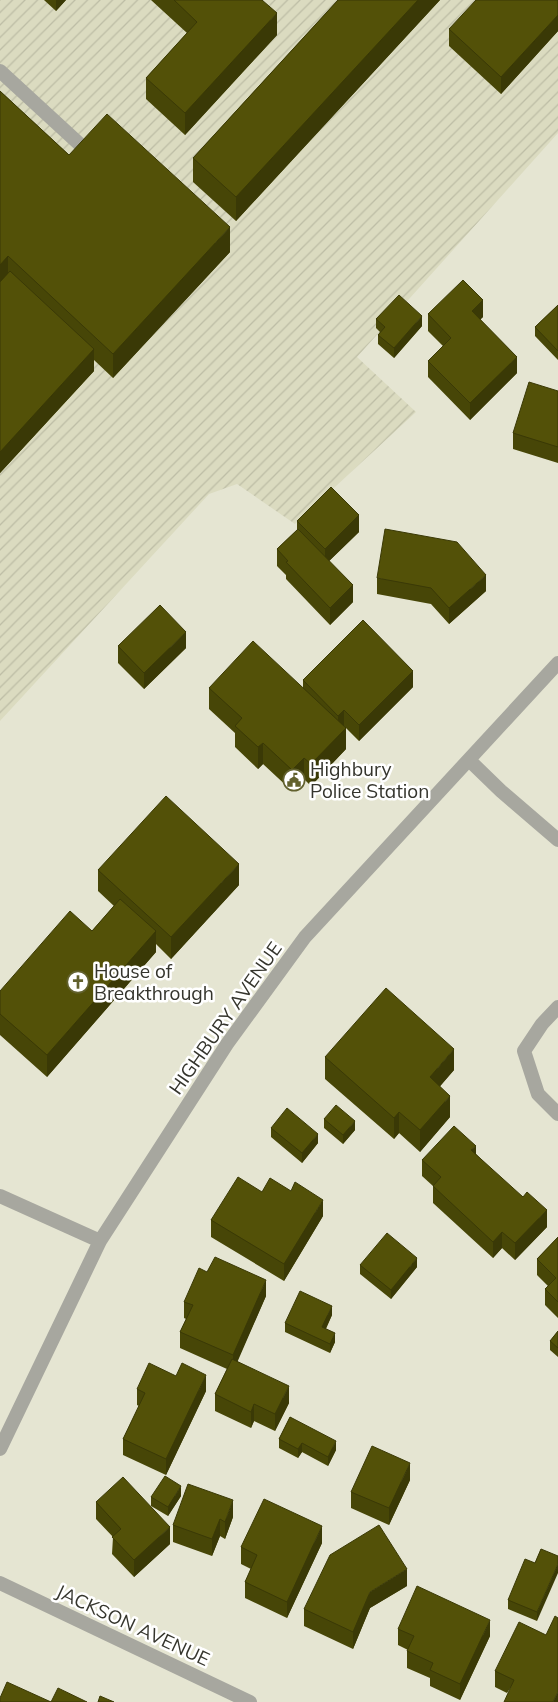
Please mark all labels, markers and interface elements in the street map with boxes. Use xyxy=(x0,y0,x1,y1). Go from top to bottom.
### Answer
place label: Highbury Police Station xyxy=(310,757,429,803)
public building icon: Highbury Police Station xyxy=(282,768,306,792)
street label: HIGHBURY AVENUE xyxy=(163,937,287,1099)
place label: House of Breakthrough xyxy=(94,959,214,1005)
church icon: House of Breakthrough xyxy=(66,970,90,994)
street label: JACKSON AVENUE xyxy=(52,1579,214,1671)

